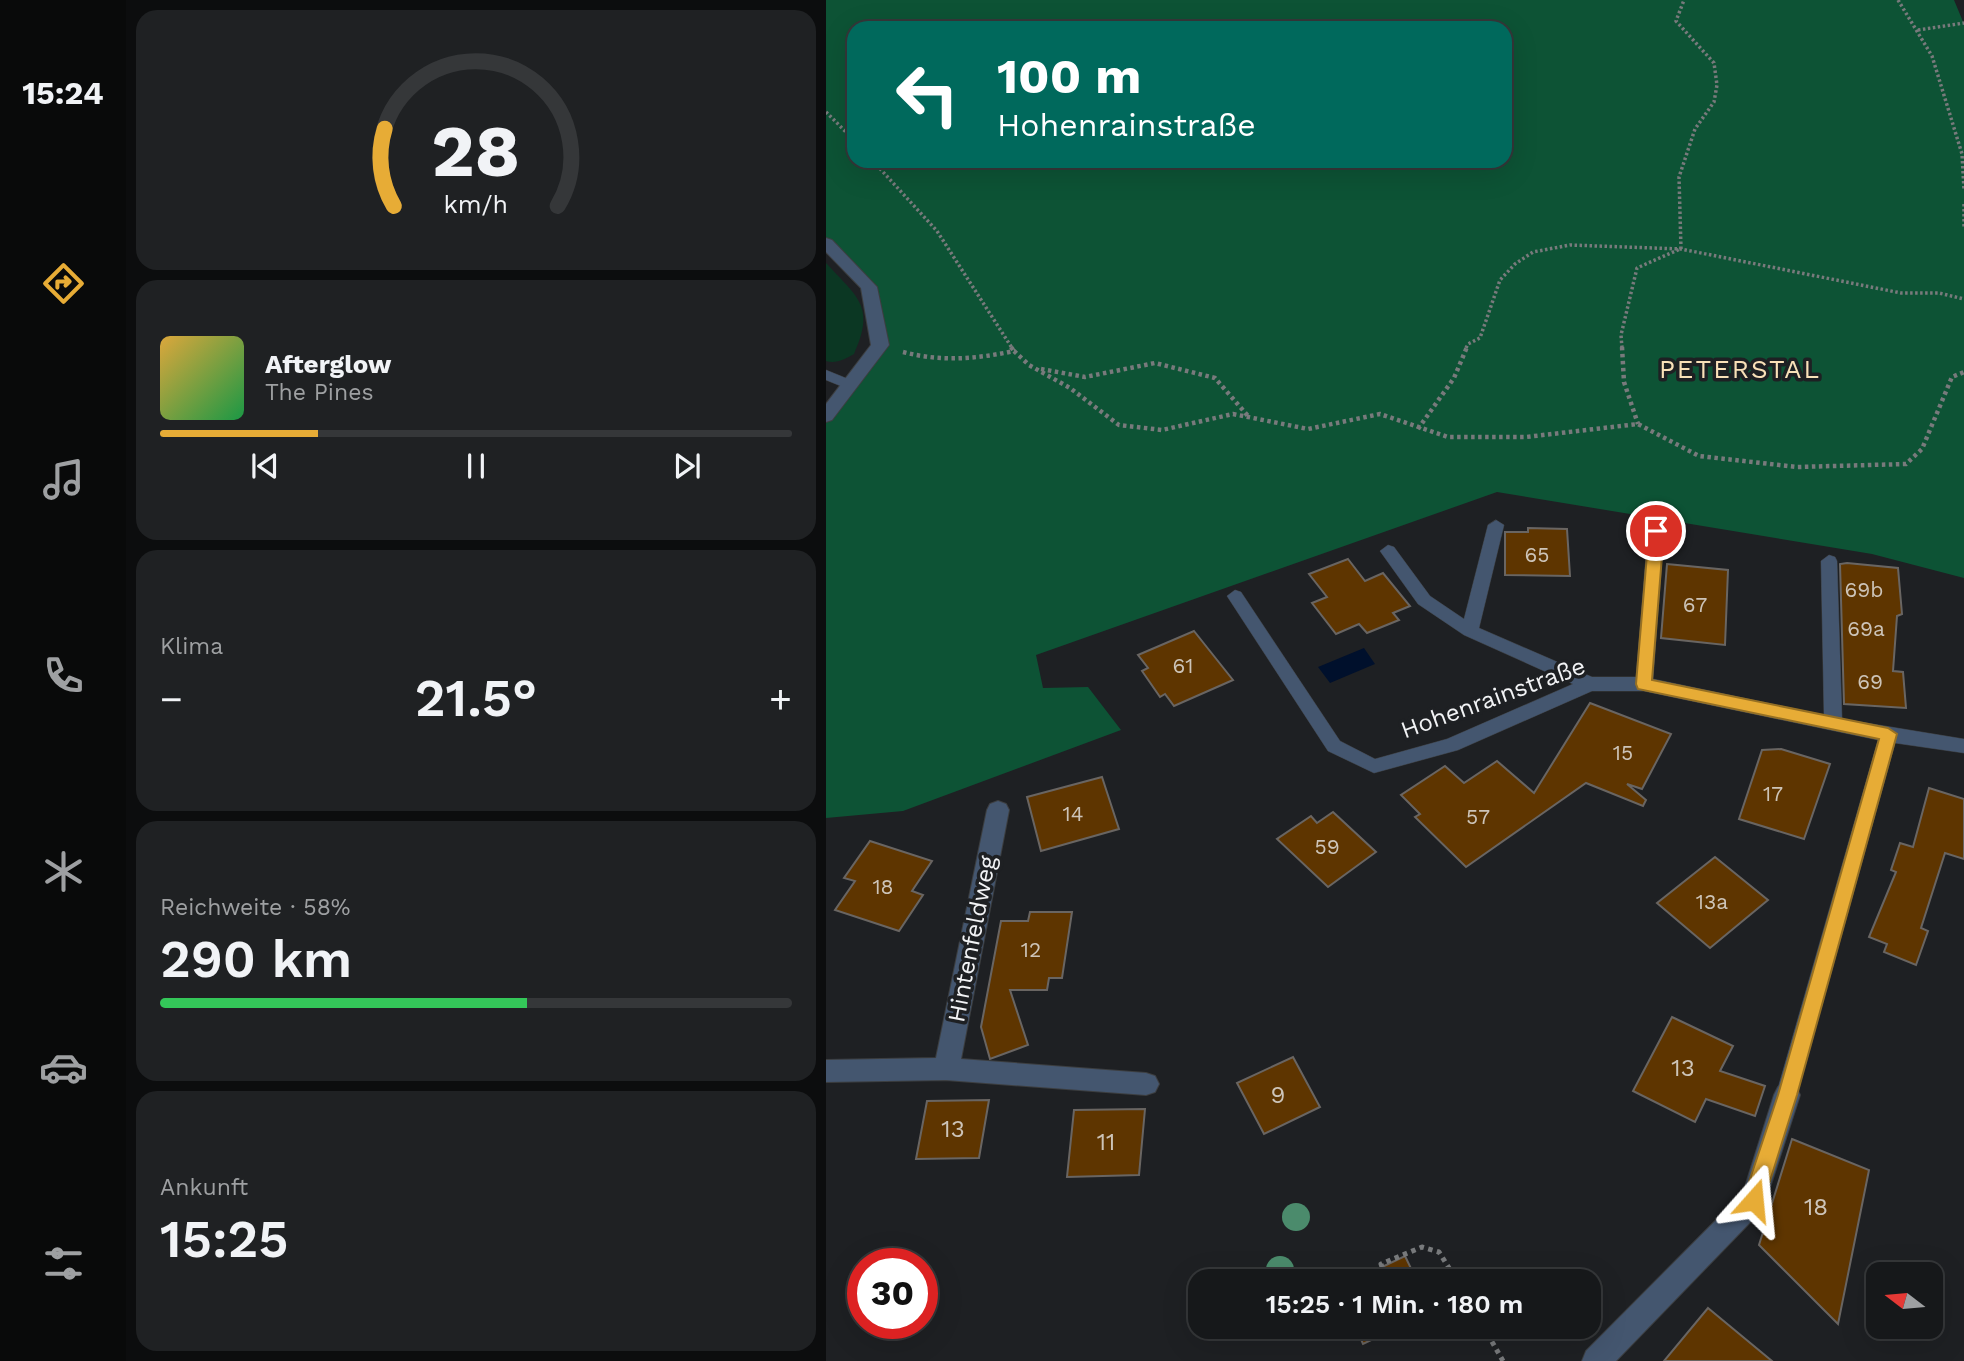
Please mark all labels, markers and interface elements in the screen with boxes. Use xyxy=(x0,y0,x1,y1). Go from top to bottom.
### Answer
text: 100 m xyxy=(997,47,1141,105)
icon: left xyxy=(882,49,973,140)
text: 15:24 xyxy=(22,74,104,112)
text: Hohenrainstraße xyxy=(997,106,1256,144)
text: 28 xyxy=(431,108,521,194)
text: km/h xyxy=(444,190,508,219)
icon: directions xyxy=(39,259,88,308)
text: Afterglow xyxy=(265,349,391,379)
district label: PETERSTAL xyxy=(1659,354,1821,384)
text: The Pines xyxy=(265,379,374,406)
icon: previous xyxy=(246,447,284,485)
icon: pause xyxy=(457,447,495,485)
icon: next xyxy=(668,447,706,485)
icon: music xyxy=(39,455,88,504)
pin xyxy=(1626,501,1686,561)
icon: arrive xyxy=(1637,512,1675,550)
house number: 65 xyxy=(1525,542,1550,567)
house number: 69b xyxy=(1845,577,1883,602)
house number: 67 xyxy=(1683,592,1707,617)
house number: 69a xyxy=(1847,616,1885,641)
text: Klima xyxy=(160,633,223,660)
icon: phone xyxy=(39,651,88,700)
street label: Hohenrainstraße xyxy=(1397,652,1589,744)
house number: 61 xyxy=(1173,653,1193,678)
text: 21.5° xyxy=(415,668,537,729)
house number: 69 xyxy=(1857,669,1883,694)
text: − xyxy=(160,677,183,721)
text: + xyxy=(769,677,792,721)
house number: 15 xyxy=(1613,740,1633,765)
house number: 17 xyxy=(1763,781,1783,806)
house number: 14 xyxy=(1062,801,1084,826)
house number: 57 xyxy=(1466,804,1490,829)
house number: 59 xyxy=(1314,834,1340,859)
icon: climate xyxy=(39,847,88,896)
street label: Hintenfeldweg xyxy=(942,853,1002,1025)
house number: 18 xyxy=(872,874,894,899)
house number: 13a xyxy=(1696,889,1728,914)
text: Reichweite · 58% xyxy=(160,894,351,921)
text: 290 km xyxy=(160,929,352,990)
house number: 12 xyxy=(1021,937,1041,962)
icon: car xyxy=(39,1043,88,1092)
house number: 13 xyxy=(1671,1054,1695,1082)
house number: 9 xyxy=(1271,1081,1285,1109)
house number: 13 xyxy=(941,1115,965,1143)
house number: 11 xyxy=(1097,1128,1115,1156)
position arrow xyxy=(1717,1163,1791,1237)
text: Ankunft xyxy=(160,1174,248,1201)
house number: 18 xyxy=(1804,1193,1828,1221)
text: 15:25 xyxy=(160,1209,289,1270)
icon: filters xyxy=(39,1239,88,1288)
speed limit sign: 30 xyxy=(847,1248,938,1339)
north arrow xyxy=(1866,1262,1942,1339)
map controls xyxy=(1866,1262,1943,1339)
text: 15:25 · 1 Min. · 180 m xyxy=(1266,1289,1523,1319)

